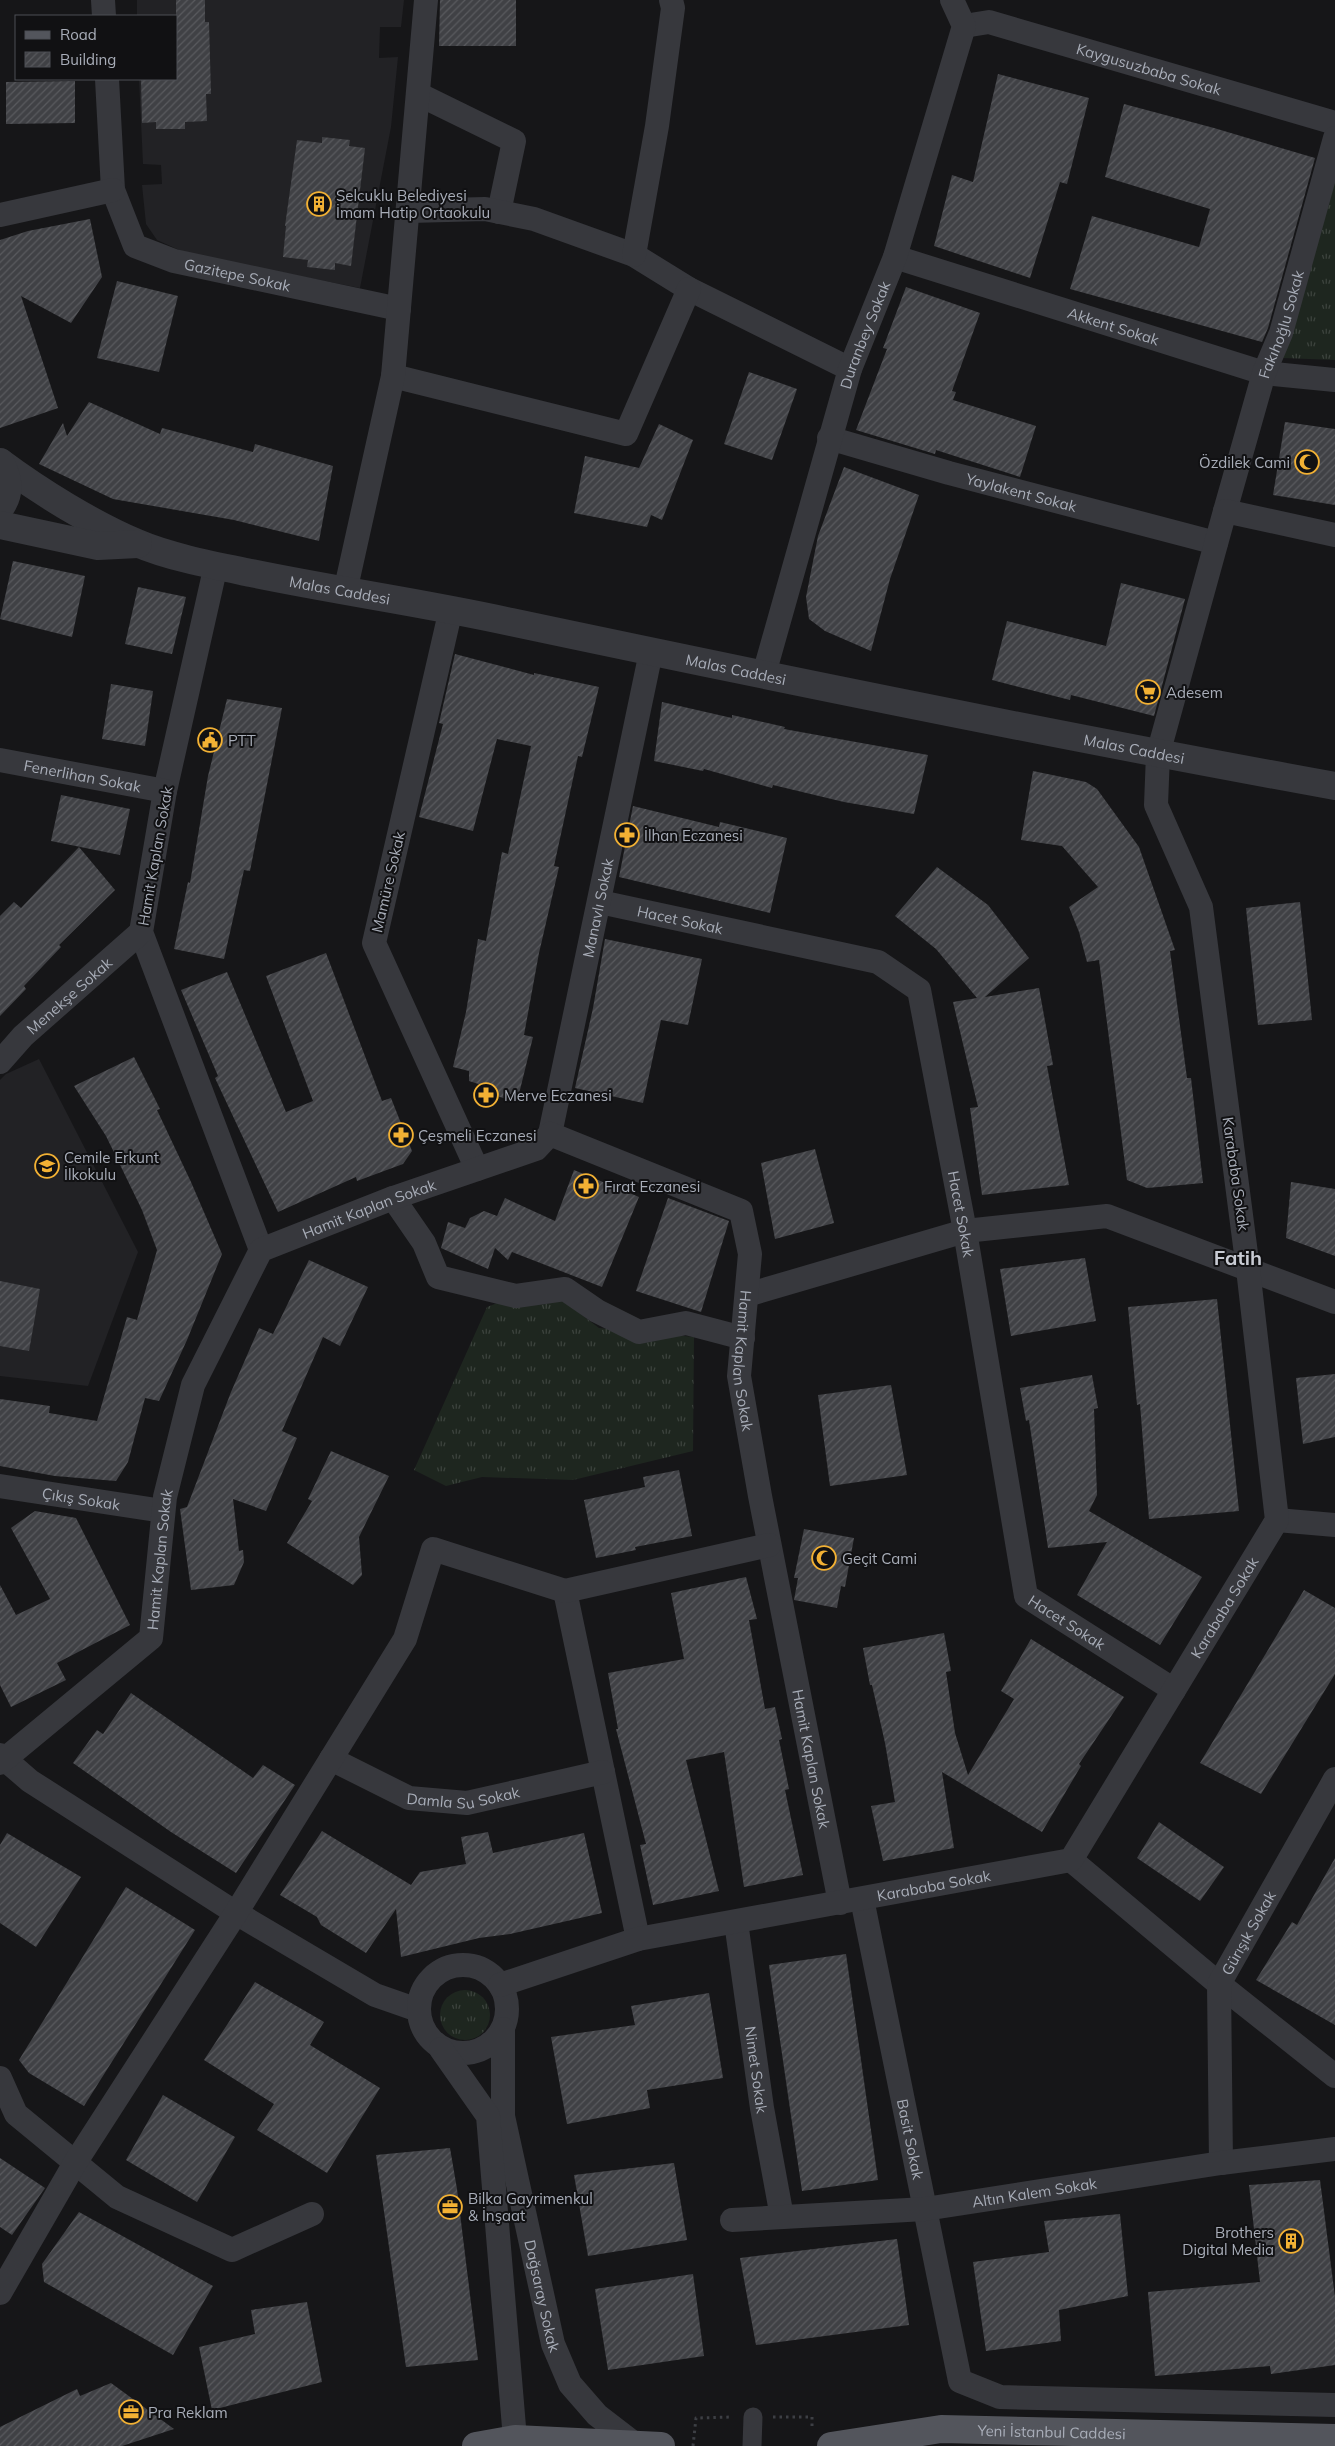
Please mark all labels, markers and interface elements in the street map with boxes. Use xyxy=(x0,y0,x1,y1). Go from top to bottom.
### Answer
legend xyxy=(15,15,178,80)
text: Road xyxy=(60,25,97,44)
street label: Kaygusuzbaba Sokak xyxy=(1074,39,1224,99)
text: Building xyxy=(60,50,116,69)
place label: Selcuklu Belediyesi İmam Hatip Ortaokulu xyxy=(336,186,490,222)
building icon: Selcuklu Belediyesi İmam Hatip Ortaokulu xyxy=(306,191,332,217)
street label: Gazitepe Sokak xyxy=(183,254,293,295)
street label: Fakıhoğlu Sokak xyxy=(1253,268,1308,380)
street label: Duranbey Sokak xyxy=(835,278,894,391)
street label: Akkent Sokak xyxy=(1065,302,1162,349)
mosque icon: Özdilek Cami xyxy=(1294,449,1320,475)
place label: Özdilek Cami xyxy=(1199,453,1290,472)
street label: Yaylakent Sokak xyxy=(963,468,1079,516)
street label: Malas Caddesi xyxy=(288,571,392,608)
street label: Malas Caddesi xyxy=(684,649,788,689)
supermarket icon: Adesem xyxy=(1135,679,1161,705)
place label: Adesem xyxy=(1166,683,1223,702)
public building icon: PTT xyxy=(197,727,223,753)
street label: Malas Caddesi xyxy=(1082,730,1186,767)
place label: PTT xyxy=(228,731,256,750)
street label: Fenerlihan Sokak xyxy=(22,755,143,796)
street label: Hamit Kaplan Sokak xyxy=(133,784,177,927)
pharmacy icon: İlhan Eczanesi xyxy=(614,822,640,848)
place label: İlhan Eczanesi xyxy=(644,826,743,845)
street label: Mamüre Sokak xyxy=(367,829,409,935)
street label: Manavlı Sokak xyxy=(578,856,617,959)
street label: Hacet Sokak xyxy=(635,901,725,938)
street label: Menekşe Sokak xyxy=(22,953,116,1038)
pharmacy icon: Merve Eczanesi xyxy=(473,1082,499,1108)
place label: Merve Eczanesi xyxy=(504,1086,612,1105)
street label: Karababa Sokak xyxy=(1219,1116,1253,1233)
pharmacy icon: Çeşmeli Eczanesi xyxy=(388,1122,414,1148)
place label: Çeşmeli Eczanesi xyxy=(418,1126,537,1145)
place label: Cemile Erkunt İlkokulu xyxy=(64,1148,159,1184)
school or university icon: Cemile Erkunt İlkokulu xyxy=(34,1153,60,1179)
street label: Hacet Sokak xyxy=(944,1169,979,1259)
pharmacy icon: Fırat Eczanesi xyxy=(573,1173,599,1199)
street label: Hamit Kaplan Sokak xyxy=(299,1174,439,1242)
place label: Fırat Eczanesi xyxy=(604,1177,700,1196)
district label: Fatih xyxy=(1214,1245,1262,1270)
street label: Hamit Kaplan Sokak xyxy=(729,1289,758,1433)
street label: Çıkış Sokak xyxy=(41,1483,122,1514)
street label: Hamit Kaplan Sokak xyxy=(142,1487,176,1631)
mosque icon: Geçit Cami xyxy=(811,1545,837,1571)
place label: Geçit Cami xyxy=(842,1549,917,1568)
street label: Karababa Sokak xyxy=(1186,1553,1262,1662)
street label: Hacet Sokak xyxy=(1025,1591,1109,1654)
street label: Hamit Kaplan Sokak xyxy=(789,1688,835,1830)
street label: Damla Su Sokak xyxy=(406,1782,522,1813)
street label: Karababa Sokak xyxy=(875,1865,992,1905)
street label: Gürışık Sokak xyxy=(1217,1887,1280,1978)
street label: Nimet Sokak xyxy=(741,2025,772,2115)
street label: Basit Sokak xyxy=(893,2097,928,2181)
street label: Altın Kalem Sokak xyxy=(971,2173,1098,2211)
place label: Bilka Gayrimenkul & İnşaat xyxy=(468,2189,593,2225)
office icon: Bilka Gayrimenkul & İnşaat xyxy=(437,2194,463,2220)
place label: Brothers Digital Media xyxy=(1182,2223,1274,2259)
building icon: Brothers Digital Media xyxy=(1278,2228,1304,2254)
street label: Dağsaray Sokak xyxy=(521,2238,565,2355)
office icon: Pra Reklam xyxy=(118,2399,144,2425)
place label: Pra Reklam xyxy=(148,2403,228,2422)
street label: Yeni İstanbul Caddesi xyxy=(976,2420,1126,2443)

